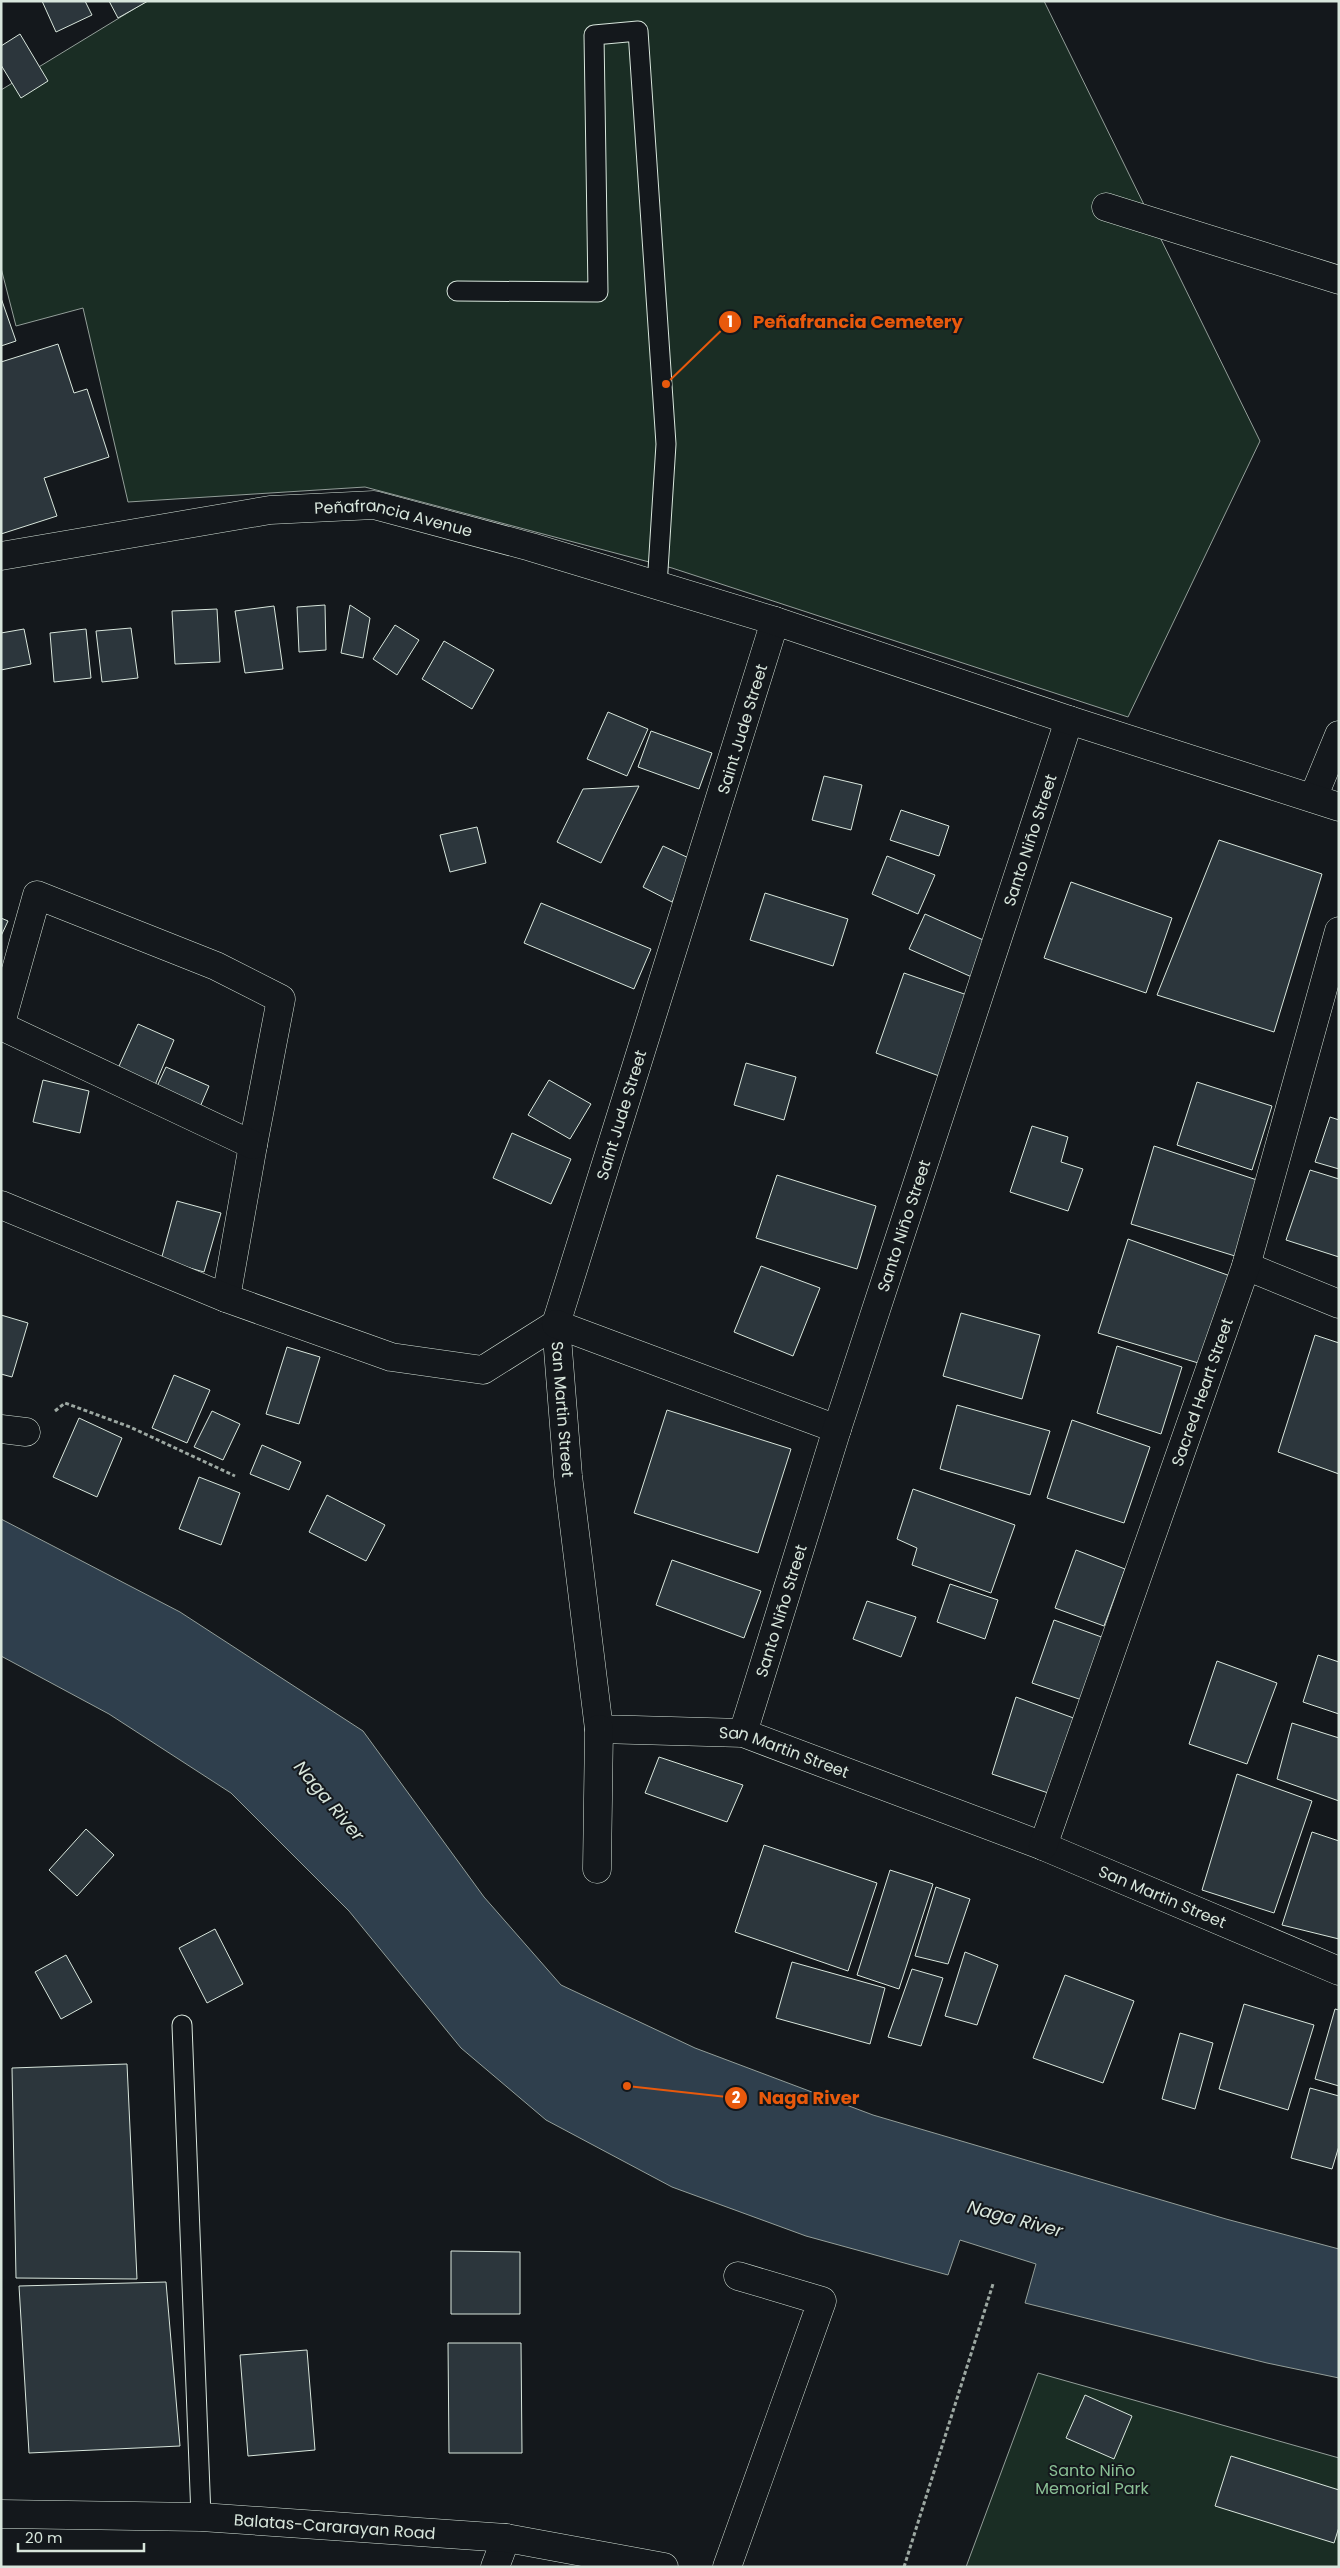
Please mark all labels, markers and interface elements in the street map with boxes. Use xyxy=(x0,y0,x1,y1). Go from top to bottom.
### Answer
callout: Peñafrancia Cemetery xyxy=(718,306,973,339)
text: Peñafrancia Cemetery xyxy=(753,309,964,334)
text: 1 xyxy=(727,311,733,332)
street label: Peñafrancia Avenue xyxy=(314,494,475,543)
street label: Saint Jude Street xyxy=(712,661,773,797)
street label: Santo Niño Street xyxy=(998,771,1063,909)
street label: Saint Jude Street xyxy=(591,1047,652,1183)
street label: Santo Niño Street xyxy=(872,1157,936,1295)
street label: Sacred Heart Street xyxy=(1166,1315,1239,1469)
street label: San Martin Street xyxy=(545,1341,579,1479)
street label: Santo Niño Street xyxy=(750,1542,813,1680)
street label: San Martin Street xyxy=(719,1721,852,1784)
water label: Naga River xyxy=(288,1755,371,1847)
street label: San Martin Street xyxy=(1095,1860,1230,1934)
callout: Naga River xyxy=(723,2082,870,2115)
text: Naga River xyxy=(758,2085,860,2110)
text: 2 xyxy=(732,2087,741,2108)
water label: Naga River xyxy=(965,2194,1067,2244)
park label: Santo Niño Memorial Park xyxy=(1035,2459,1150,2500)
street label: Balatas-Cararayan Road xyxy=(233,2508,436,2545)
scale bar xyxy=(18,2520,144,2552)
text: 20 m xyxy=(25,2527,63,2548)

